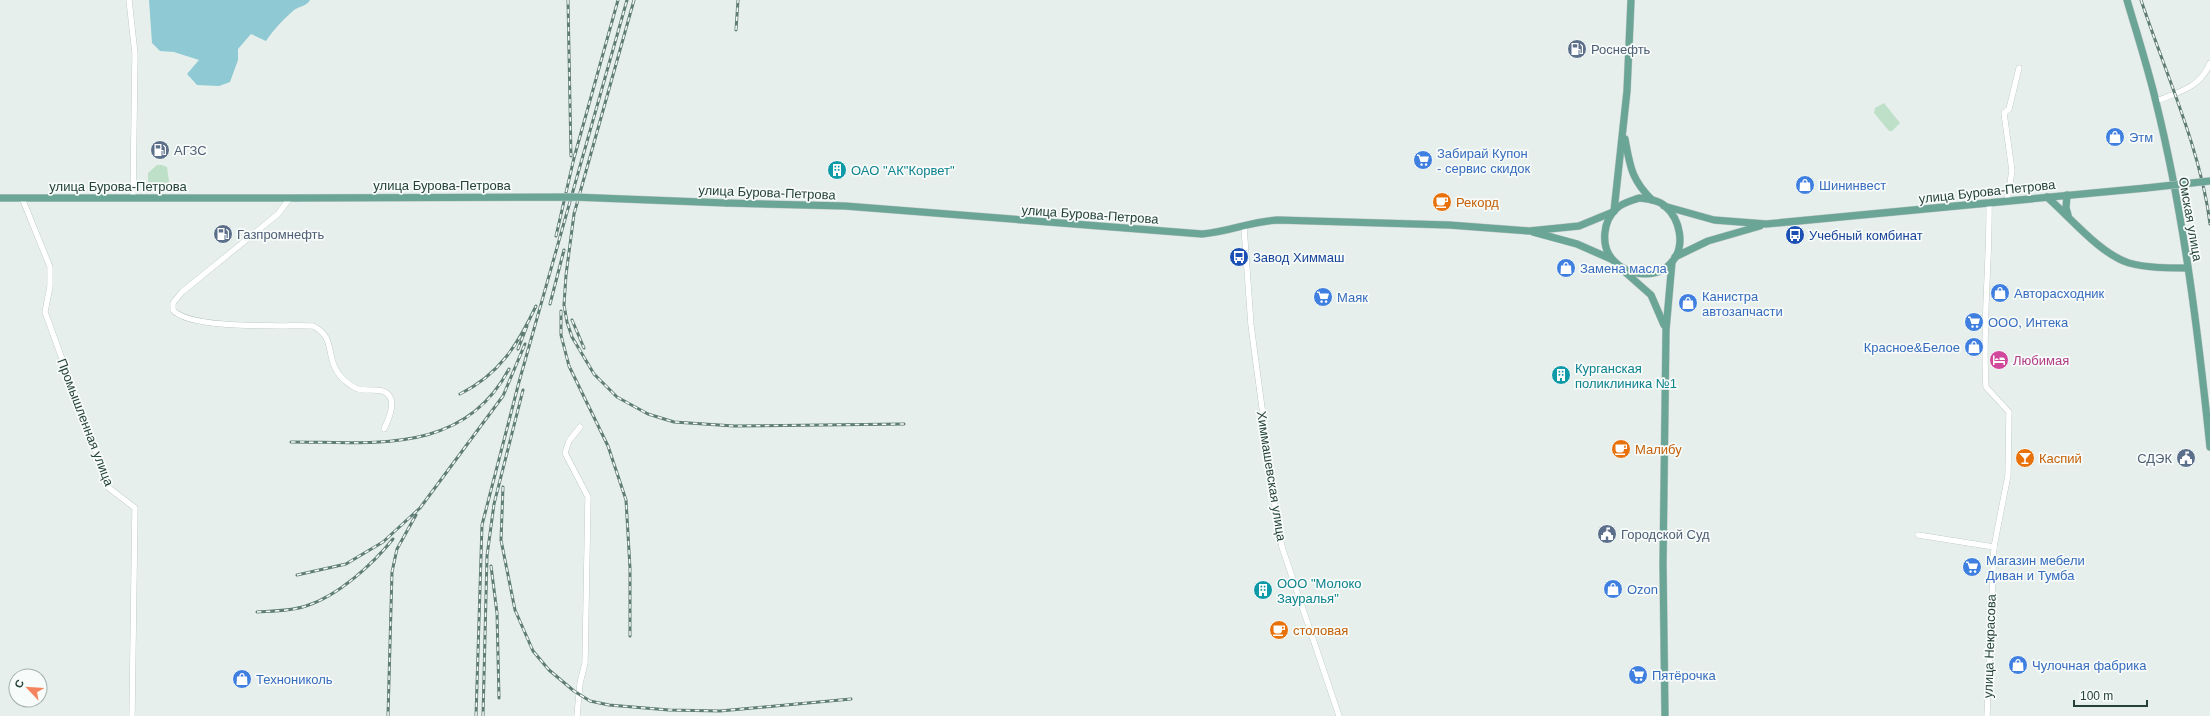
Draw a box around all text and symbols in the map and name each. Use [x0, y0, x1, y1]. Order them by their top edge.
fuel station icon: Роснефть [1566, 38, 1588, 60]
place label: Роснефть [1591, 42, 1651, 57]
shop icon: Этм [2104, 126, 2126, 148]
place label: Этм [2129, 130, 2153, 145]
fuel station icon: АГЗС [149, 139, 171, 161]
place label: АГЗС [174, 143, 207, 158]
place label: Забирай Купон - сервис скидок [1437, 146, 1530, 176]
supermarket icon: Забирай Купон - сервис скидок [1412, 149, 1434, 171]
building icon: ОАО "АК"Корвет" [826, 159, 848, 181]
place label: ОАО "АК"Корвет" [851, 163, 955, 178]
shop icon: Шининвест [1794, 174, 1816, 196]
street label: Омская улица [2176, 176, 2205, 263]
street label: улица Бурова-Петрова [1918, 177, 2057, 206]
street label: улица Бурова-Петрова [373, 178, 511, 193]
place label: Шининвест [1819, 178, 1886, 193]
street label: улица Бурова-Петрова [49, 179, 187, 194]
street label: улица Бурова-Петрова [698, 183, 837, 202]
cafe icon: Рекорд [1431, 191, 1453, 213]
place label: Рекорд [1456, 195, 1499, 210]
street label: улица Бурова-Петрова [1021, 202, 1160, 227]
fuel station icon: Газпромнефть [212, 223, 234, 245]
bus stop icon: Учебный комбинат [1784, 224, 1806, 246]
place label: Газпромнефть [237, 227, 325, 242]
place label: Учебный комбинат [1809, 228, 1923, 243]
bus stop icon: Завод Химмаш [1228, 246, 1250, 268]
place label: Завод Химмаш [1253, 250, 1344, 265]
shop icon: Замена масла [1555, 257, 1577, 279]
place label: Замена масла [1580, 261, 1668, 276]
shop icon: Авторасходник [1989, 282, 2011, 304]
supermarket icon: Маяк [1312, 286, 1334, 308]
place label: Авторасходник [2014, 286, 2105, 301]
place label: Канистра автозапчасти [1702, 289, 1783, 319]
place label: Маяк [1337, 290, 1368, 305]
shop icon: Канистра автозапчасти [1677, 292, 1699, 314]
supermarket icon: ООО, Интека [1963, 311, 1985, 333]
place label: ООО, Интека [1988, 315, 2069, 330]
shop icon: Красное&Белое [1963, 336, 1985, 358]
place label: Красное&Белое [1864, 340, 1960, 355]
hotel icon: Любимая [1988, 349, 2010, 371]
place label: Любимая [2013, 353, 2069, 368]
street label: Промышленная улица [54, 356, 117, 489]
place label: Курганская поликлиника №1 [1575, 361, 1677, 391]
building icon: Курганская поликлиника №1 [1550, 364, 1572, 386]
street label: Химмашевская улица [1254, 410, 1289, 543]
cafe icon: Малибу [1610, 438, 1632, 460]
place label: Малибу [1635, 442, 1682, 457]
bar icon: Каспий [2014, 447, 2036, 469]
public building icon: СДЭК [2175, 447, 2197, 469]
place label: Каспий [2039, 451, 2082, 466]
place label: СДЭК [2137, 451, 2172, 466]
public building icon: Городской Суд [1596, 523, 1618, 545]
place label: Городской Суд [1621, 527, 1710, 542]
place label: Магазин мебели Диван и Тумба [1986, 553, 2085, 583]
supermarket icon: Магазин мебели Диван и Тумба [1961, 556, 1983, 578]
place label: ООО "Молоко Зауралья" [1277, 576, 1362, 606]
shop icon: Ozon [1602, 578, 1624, 600]
building icon: ООО "Молоко Зауралья" [1252, 579, 1274, 601]
place label: Ozon [1627, 582, 1658, 597]
street label: улица Некрасова [1980, 593, 1999, 698]
cafe icon: столовая [1268, 619, 1290, 641]
place label: столовая [1293, 623, 1348, 638]
shop icon: Чулочная фабрика [2007, 654, 2029, 676]
place label: Чулочная фабрика [2032, 658, 2147, 673]
supermarket icon: Пятёрочка [1627, 664, 1649, 686]
north arrow [8, 668, 48, 708]
shop icon: Технониколь [231, 668, 253, 690]
place label: Пятёрочка [1652, 668, 1716, 683]
place label: Технониколь [256, 672, 333, 687]
text: С [12, 678, 26, 690]
scale bar [2074, 682, 2147, 708]
text: 100 m [2080, 689, 2113, 703]

